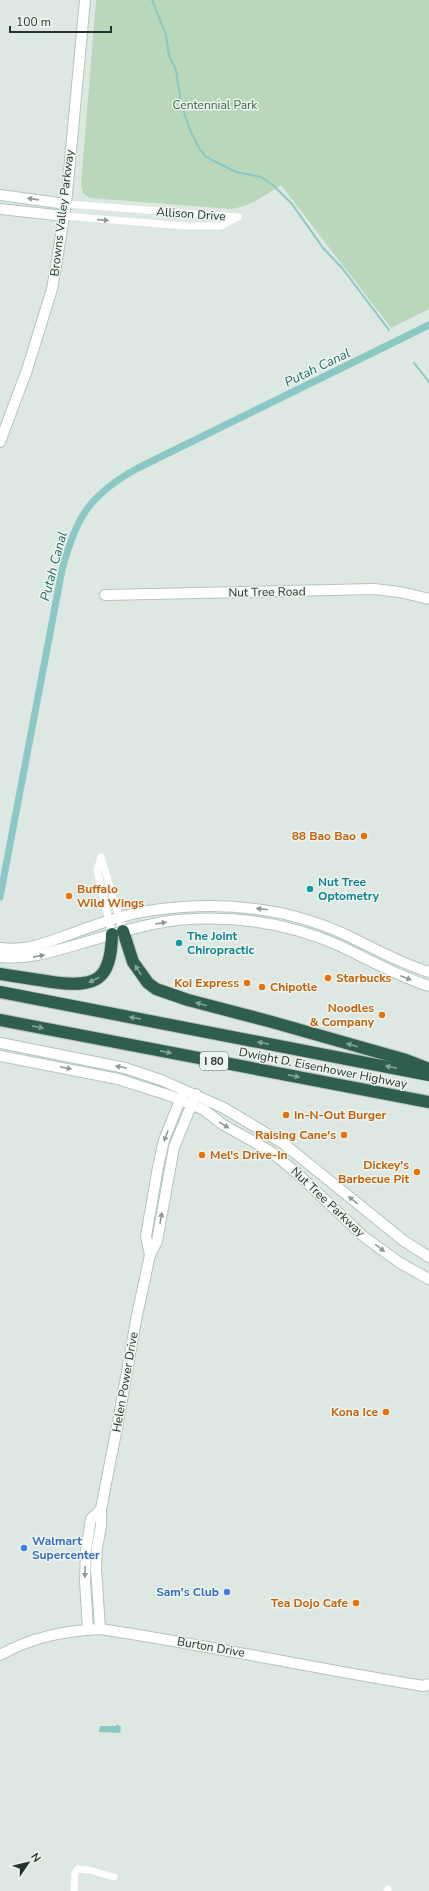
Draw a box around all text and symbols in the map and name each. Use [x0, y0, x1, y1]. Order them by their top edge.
scale bar [10, 8, 111, 34]
text: 100 m [16, 14, 51, 30]
park label: Centennial Park [173, 97, 258, 113]
street label: Browns Valley Parkway [46, 148, 78, 277]
one-way arrow [27, 196, 39, 202]
street label: Allison Drive [156, 204, 226, 224]
one-way arrow [97, 217, 109, 223]
water label: Putah Canal [282, 344, 353, 392]
water label: Putah Canal [36, 529, 72, 603]
street label: Nut Tree Road [228, 583, 306, 601]
place label: 88 Bao Bao [292, 828, 356, 844]
marker: 88 Bao Bao [359, 831, 369, 841]
place label: Nut Tree Optometry [318, 874, 380, 904]
place label: Buffalo Wild Wings [77, 881, 144, 911]
marker: Nut Tree Optometry [305, 884, 315, 894]
marker: Buffalo Wild Wings [64, 891, 74, 901]
one-way arrow [256, 906, 268, 912]
one-way arrow [155, 920, 167, 926]
place label: The Joint Chiropractic [187, 928, 255, 958]
marker: The Joint Chiropractic [174, 938, 184, 948]
one-way arrow [33, 952, 45, 958]
one-way arrow [134, 964, 141, 976]
place label: Starbucks [336, 970, 392, 986]
marker: Starbucks [323, 973, 333, 983]
place label: Koi Express [174, 975, 239, 991]
one-way arrow [400, 976, 412, 982]
one-way arrow [88, 977, 100, 983]
marker: Koi Express [242, 978, 252, 988]
place label: Chipotle [270, 979, 318, 995]
marker: Chipotle [257, 982, 267, 992]
place label: Noodles & Company [310, 1000, 375, 1030]
one-way arrow [194, 1001, 206, 1007]
marker: Noodles & Company [377, 1010, 387, 1020]
one-way arrow [129, 1015, 141, 1021]
one-way arrow [32, 1025, 44, 1031]
one-way arrow [257, 1039, 269, 1045]
one-way arrow [345, 1042, 357, 1048]
street label: Dwight D. Eisenhower Highway [237, 1044, 409, 1092]
one-way arrow [160, 1049, 172, 1055]
road number: I 80 [200, 1052, 228, 1070]
one-way arrow [115, 1064, 127, 1070]
one-way arrow [385, 1064, 397, 1070]
one-way arrow [60, 1065, 72, 1071]
one-way arrow [287, 1074, 300, 1080]
place label: In-N-Out Burger [294, 1107, 387, 1123]
marker: In-N-Out Burger [281, 1110, 291, 1120]
one-way arrow [218, 1122, 230, 1129]
place label: Raising Cane's [255, 1127, 336, 1143]
one-way arrow [163, 1130, 169, 1142]
marker: Raising Cane's [339, 1130, 349, 1140]
place label: Mel's Drive-In [210, 1147, 288, 1163]
marker: Mel's Drive-In [197, 1150, 207, 1160]
place label: Dickey's Barbecue Pit [338, 1157, 409, 1187]
street label: Nut Tree Parkway [288, 1164, 369, 1241]
marker: Dickey's Barbecue Pit [412, 1167, 422, 1177]
one-way arrow [347, 1196, 358, 1205]
one-way arrow [158, 1212, 164, 1224]
one-way arrow [375, 1244, 386, 1253]
street label: Helen Power Drive [108, 1331, 142, 1433]
place label: Kona Ice [331, 1404, 378, 1420]
marker: Kona Ice [381, 1407, 391, 1417]
place label: Walmart Supercenter [32, 1533, 100, 1563]
marker: Walmart Supercenter [19, 1543, 29, 1553]
one-way arrow [82, 1566, 88, 1579]
place label: Sam's Club [156, 1584, 219, 1600]
marker: Sam's Club [222, 1587, 232, 1597]
place label: Tea Dojo Cafe [271, 1595, 348, 1611]
marker: Tea Dojo Cafe [351, 1598, 361, 1608]
street label: Burton Drive [176, 1633, 246, 1661]
north arrow [8, 1843, 48, 1883]
text: N [27, 1850, 44, 1865]

